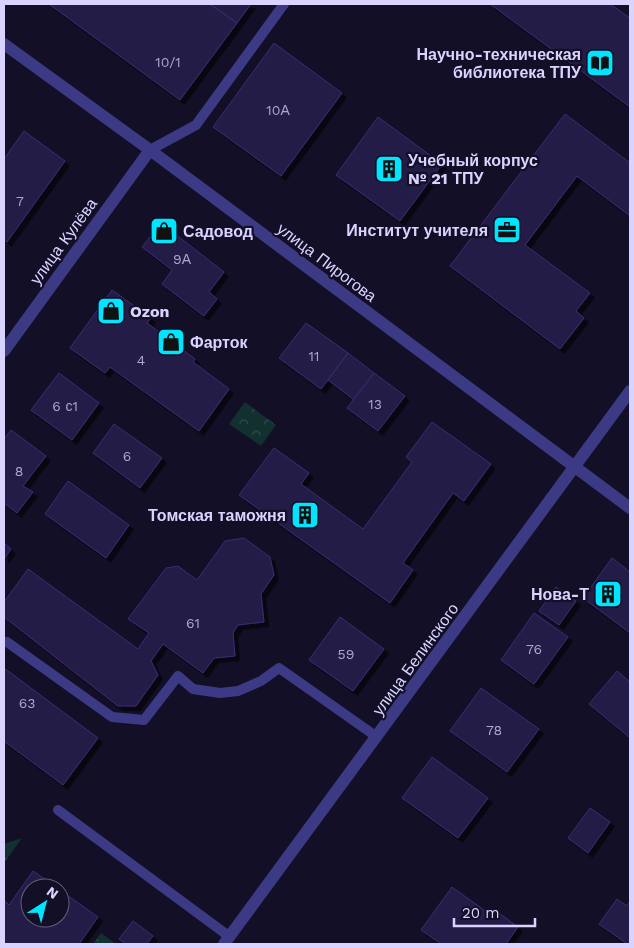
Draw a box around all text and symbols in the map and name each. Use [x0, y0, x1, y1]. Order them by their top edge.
place label: Научно-техническая библиотека ТПУ [416, 45, 582, 82]
library icon: Научно-техническая библиотека ТПУ [585, 48, 615, 78]
house number: 10/1 [155, 54, 181, 70]
house number: 10А [266, 102, 290, 118]
place label: Учебный корпус № 21 ТПУ [408, 151, 538, 188]
building icon: Учебный корпус № 21 ТПУ [374, 154, 404, 184]
house number: 7 [16, 193, 24, 209]
street label: улица Кулёва [26, 194, 101, 288]
office icon: Институт учителя [492, 215, 522, 245]
shop icon: Садовод [149, 216, 179, 246]
street label: улица Пирогова [273, 219, 380, 306]
place label: Институт учителя [346, 221, 488, 240]
place label: Садовод [183, 222, 253, 241]
house number: 9А [173, 251, 192, 267]
shop icon: Ozon [96, 296, 126, 326]
place label: Ozon [130, 302, 169, 321]
shop icon: Фарток [156, 327, 186, 357]
place label: Фарток [190, 333, 249, 352]
house number: 11 [309, 348, 319, 364]
house number: 4 [137, 352, 145, 368]
house number: 13 [368, 396, 382, 412]
house number: 6 с1 [52, 398, 78, 414]
house number: 6 [123, 448, 131, 464]
house number: 8 [15, 463, 23, 479]
building icon: Томская таможня [290, 500, 320, 530]
place label: Томская таможня [148, 506, 286, 525]
building icon: Нова-Т [593, 579, 623, 609]
place label: Нова-Т [531, 585, 589, 604]
street label: улица Белинского [368, 599, 462, 719]
house number: 61 [186, 615, 200, 631]
house number: 76 [526, 641, 542, 657]
house number: 59 [338, 646, 354, 662]
house number: 63 [19, 695, 35, 711]
house number: 78 [486, 722, 502, 738]
north arrow [20, 878, 70, 928]
text: N [44, 883, 62, 902]
scale bar [454, 896, 535, 928]
text: 20 m [462, 904, 500, 922]

